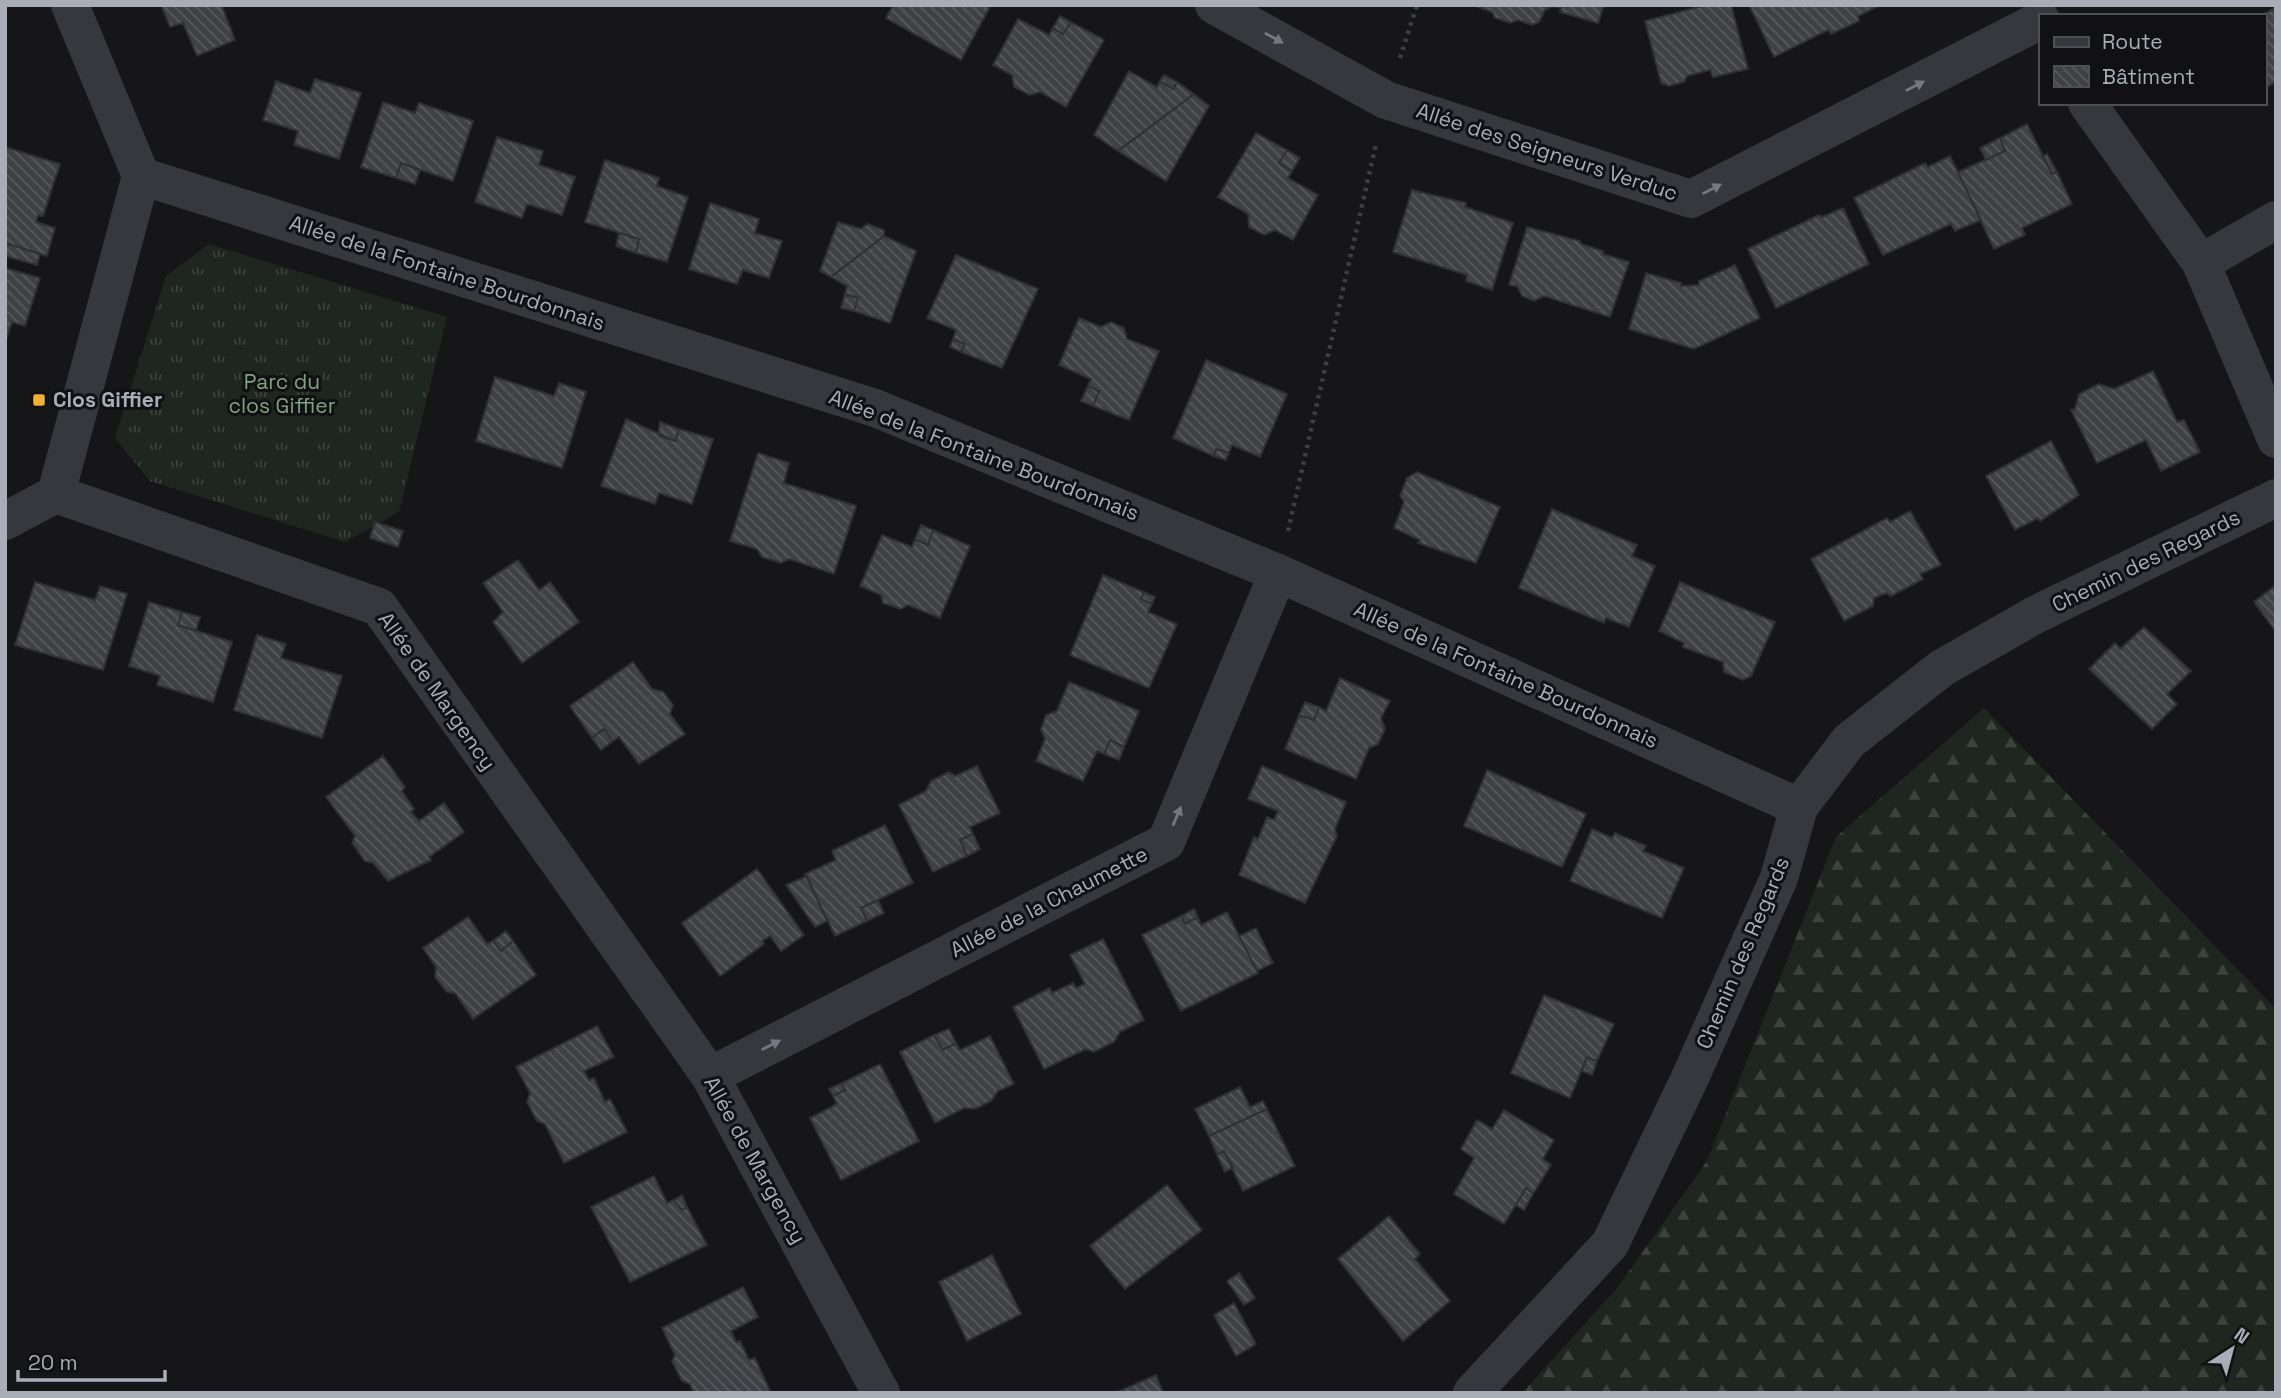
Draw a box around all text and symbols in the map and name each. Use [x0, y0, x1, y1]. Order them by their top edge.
legend [2039, 14, 2267, 105]
text: Route [2102, 28, 2163, 55]
one-way arrow [1264, 32, 1283, 44]
text: Bâtiment [2102, 63, 2195, 90]
one-way arrow [1905, 80, 1925, 91]
street label: Allée des Seigneurs Verduc [1413, 96, 1681, 207]
one-way arrow [1702, 183, 1722, 194]
street label: Allée de la Fontaine Bourdonnais [286, 209, 608, 336]
park label: Parc du clos Giffier [228, 368, 336, 419]
street label: Allée de la Fontaine Bourdonnais [825, 383, 1143, 526]
place label: Clos Giffier [53, 386, 162, 413]
marker: Clos Giffier [31, 392, 47, 408]
street label: Chemin des Regards [2047, 503, 2244, 618]
street label: Allée de la Fontaine Bourdonnais [1350, 595, 1662, 754]
street label: Allée de Margency [373, 606, 502, 775]
one-way arrow [1171, 806, 1183, 826]
street label: Allée de la Chaumette [945, 840, 1152, 963]
street label: Chemin des Regards [1690, 853, 1795, 1053]
one-way arrow [761, 1039, 781, 1051]
street label: Allée de Margency [698, 1071, 813, 1248]
north arrow [2197, 1314, 2267, 1384]
text: N [2229, 1322, 2254, 1350]
scale bar [18, 1338, 164, 1382]
text: 20 m [28, 1349, 78, 1376]

